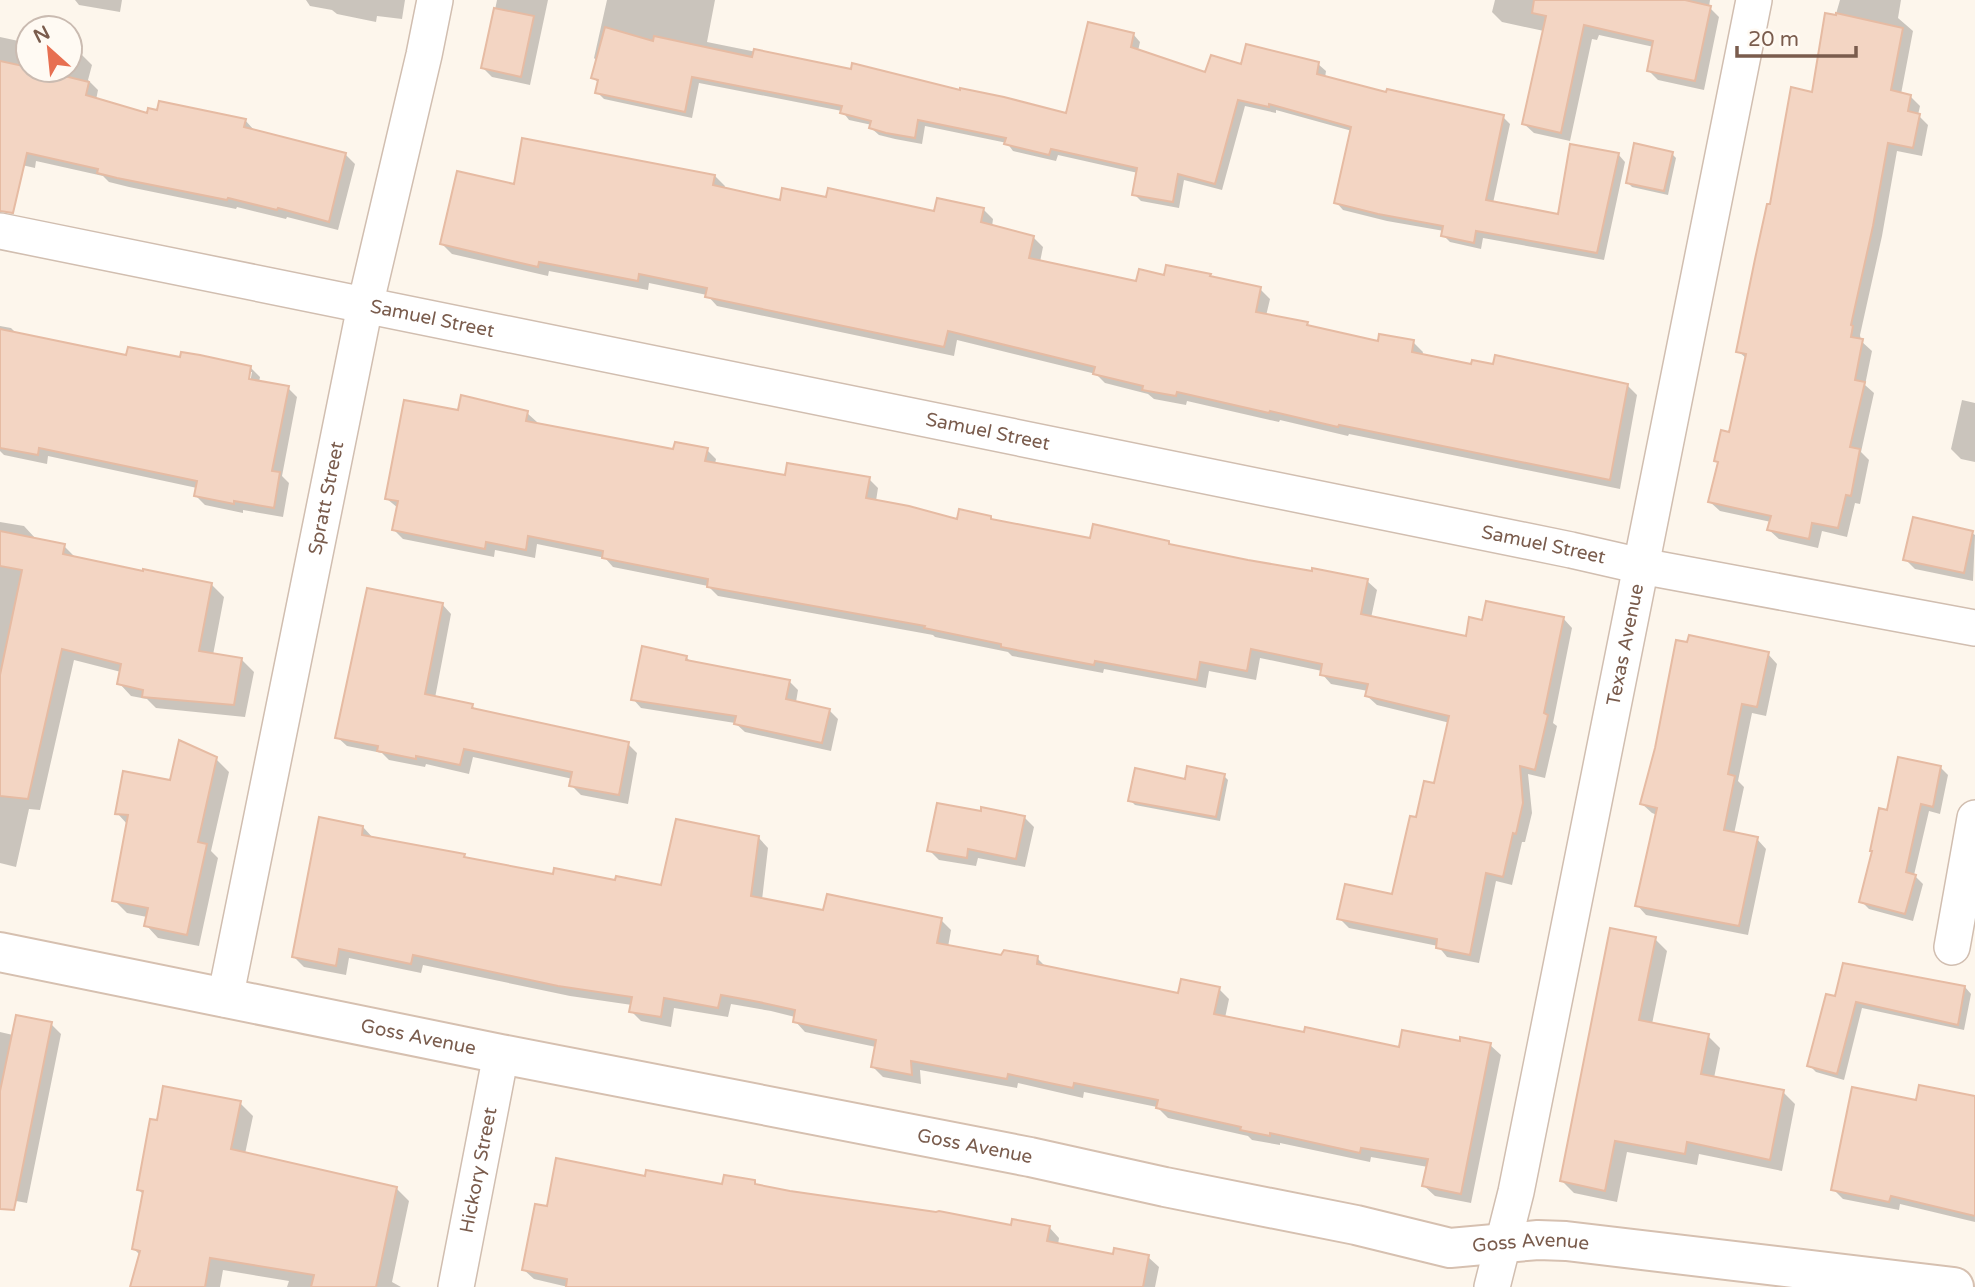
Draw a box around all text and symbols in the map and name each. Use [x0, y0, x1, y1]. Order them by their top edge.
north arrow [14, 14, 84, 84]
scale bar [1737, 14, 1856, 58]
text: N [30, 21, 54, 48]
text: 20 m [1748, 27, 1799, 52]
street label: Samuel Street [368, 295, 496, 342]
street label: Samuel Street [924, 408, 1052, 455]
street label: Spratt Street [304, 440, 348, 557]
street label: Samuel Street [1479, 521, 1608, 569]
street label: Texas Avenue [1602, 582, 1648, 708]
street label: Goss Avenue [359, 1015, 478, 1060]
street label: Hickory Street [456, 1105, 501, 1235]
street label: Goss Avenue [915, 1124, 1034, 1168]
street label: Goss Avenue [1471, 1229, 1590, 1257]

